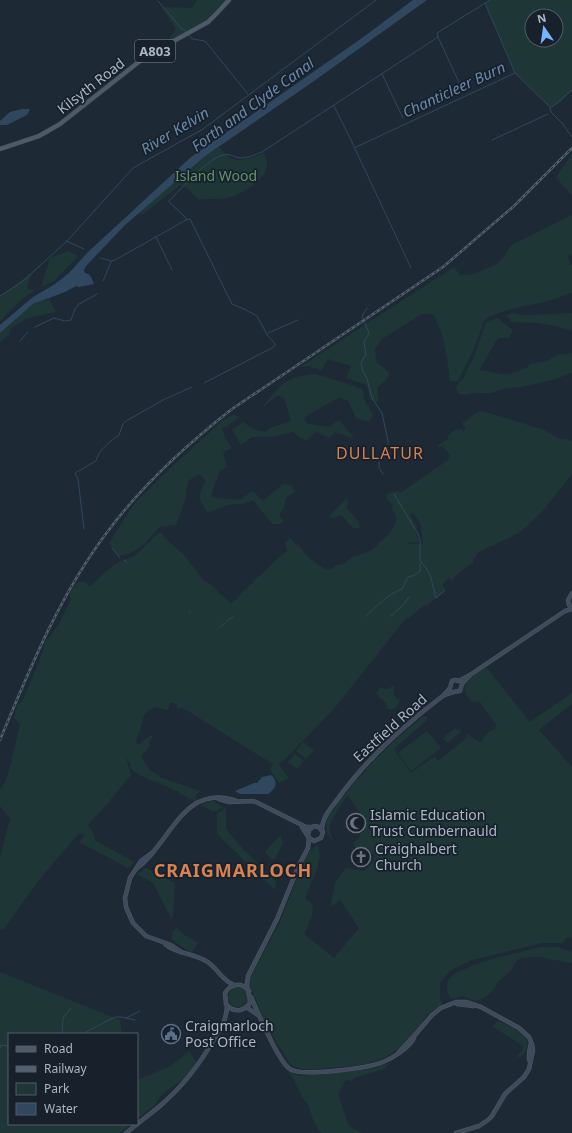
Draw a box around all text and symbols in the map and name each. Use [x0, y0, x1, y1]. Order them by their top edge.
north arrow [524, 8, 564, 48]
text: N [536, 9, 548, 26]
road number: A803 [135, 40, 175, 62]
water label: Forth and Clyde Canal [187, 52, 319, 156]
street label: Kilsyth Road [53, 53, 128, 118]
water label: Chanticleer Burn [399, 56, 508, 122]
water label: River Kelvin [137, 102, 212, 158]
park label: Island Wood [175, 166, 257, 185]
district label: DULLATUR [336, 442, 424, 464]
street label: Eastfield Road [349, 689, 431, 766]
place label: Islamic Education Trust Cumbernauld [370, 805, 497, 840]
mosque icon: Islamic Education Trust Cumbernauld [345, 812, 367, 834]
place label: Craighalbert Church [375, 839, 457, 874]
church icon: Craighalbert Church [350, 846, 372, 868]
district label: CRAIGMARLOCH [154, 858, 312, 882]
place label: Craigmarloch Post Office [185, 1016, 274, 1051]
public building icon: Craigmarloch Post Office [160, 1023, 182, 1045]
legend [8, 1033, 138, 1125]
text: Road [44, 1040, 73, 1057]
text: Railway [44, 1060, 88, 1077]
text: Park [44, 1080, 70, 1097]
text: Water [44, 1100, 78, 1117]

